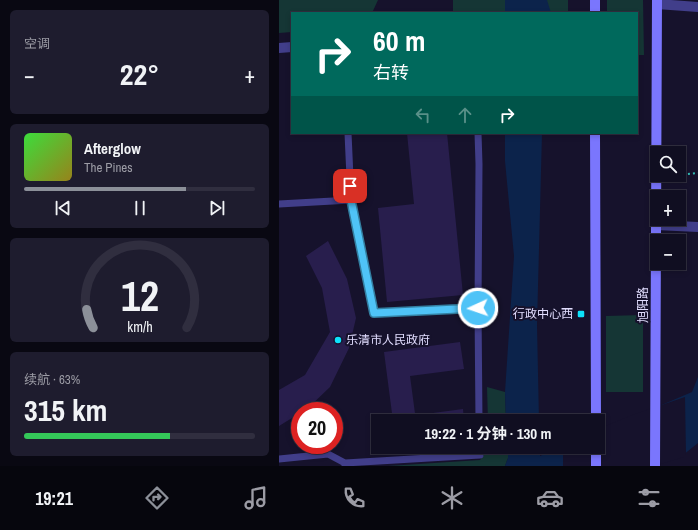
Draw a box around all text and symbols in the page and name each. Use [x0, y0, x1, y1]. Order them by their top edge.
text: 60 m [373, 22, 425, 60]
icon: right [307, 28, 359, 80]
text: 空调 [24, 35, 50, 52]
text: 22° [120, 54, 159, 94]
text: − [24, 60, 35, 90]
text: + [244, 60, 255, 90]
text: 右转 [373, 60, 409, 85]
icon: left [412, 104, 434, 126]
icon: ahead [454, 104, 476, 126]
icon: right [496, 104, 518, 126]
text: Afterglow [84, 138, 141, 159]
map controls [650, 146, 686, 270]
button: search [650, 146, 686, 182]
text: The Pines [84, 159, 133, 176]
pin [333, 169, 367, 203]
icon: arrive [339, 175, 361, 197]
button: + [650, 190, 686, 226]
icon: previous [52, 197, 74, 219]
icon: pause [129, 197, 151, 219]
icon: next [206, 197, 228, 219]
button: − [650, 234, 686, 270]
text: 12 [121, 268, 158, 324]
position arrow [457, 287, 499, 329]
street label: 旭阳路 [635, 287, 651, 323]
place label: 行政中心西 [513, 306, 573, 322]
marker: 行政中心西 [576, 309, 586, 319]
text: km/h [127, 317, 152, 336]
place label: 乐清市人民政府 [346, 332, 430, 348]
marker: 乐清市人民政府 [333, 335, 343, 345]
text: 续航 · 63% [24, 371, 80, 388]
text: 315 km [24, 390, 107, 430]
speed limit sign: 20 [291, 402, 343, 454]
text: 19:22 · 1 分钟 · 130 m [424, 423, 552, 444]
icon: directions [143, 484, 171, 512]
icon: music [242, 484, 270, 512]
icon: phone [340, 484, 368, 512]
icon: climate [438, 484, 466, 512]
icon: car [536, 484, 564, 512]
icon: filters [635, 484, 663, 512]
text: 19:21 [35, 486, 73, 511]

